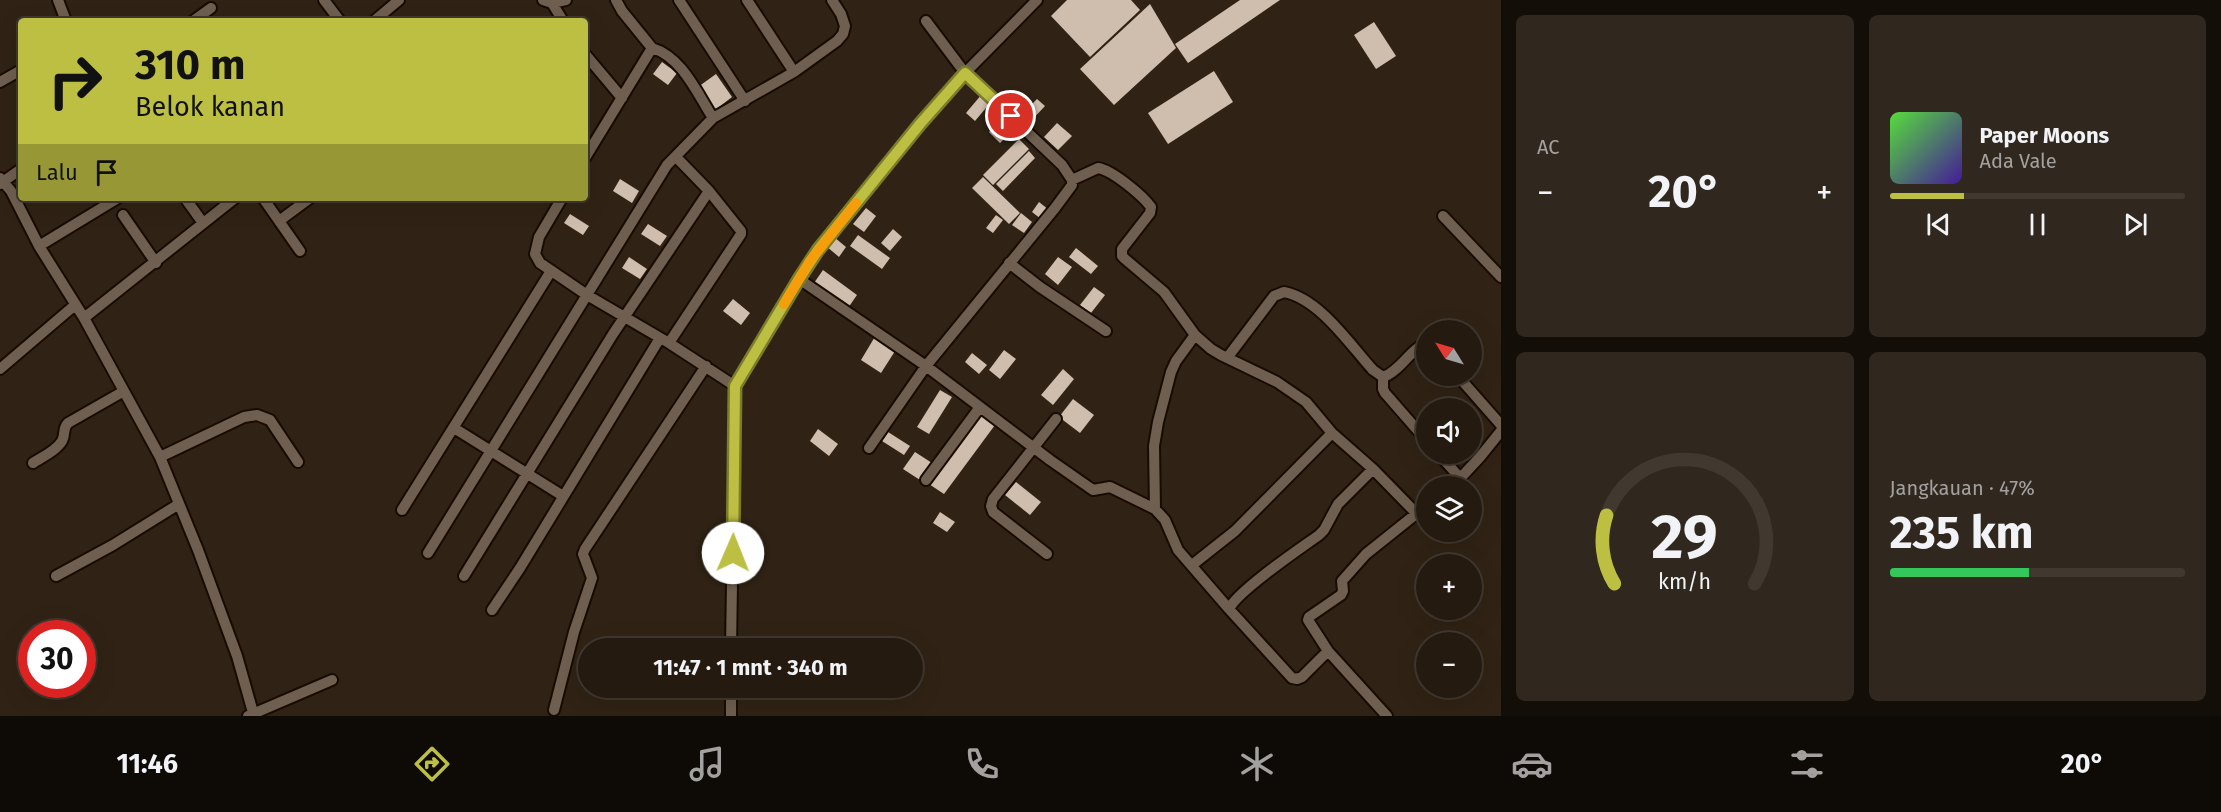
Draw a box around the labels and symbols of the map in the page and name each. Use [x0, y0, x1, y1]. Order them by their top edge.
pin [985, 90, 1036, 141]
north arrow [1416, 320, 1482, 386]
position arrow [701, 521, 765, 585]
speed limit sign: 30 [18, 620, 96, 698]

